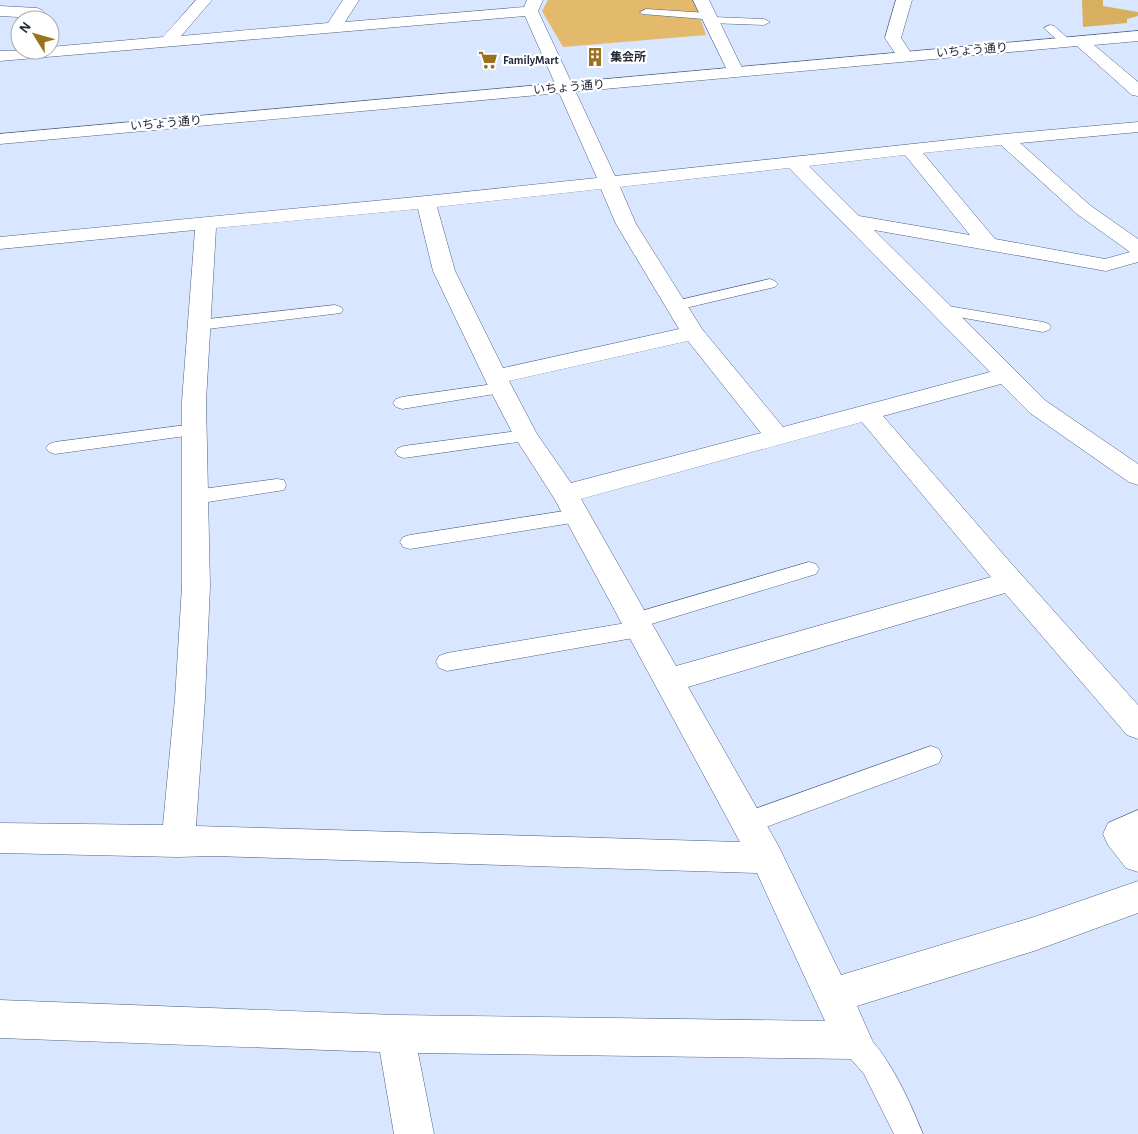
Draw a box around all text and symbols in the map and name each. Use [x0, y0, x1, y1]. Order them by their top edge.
north arrow [10, 10, 60, 60]
text: N [17, 20, 34, 36]
street label: いちょう通り [936, 40, 1008, 59]
building icon: 集会所 [584, 46, 606, 68]
supermarket icon: FamilyMart [477, 49, 499, 71]
place label: 集会所 [610, 50, 646, 63]
place label: FamilyMart [503, 54, 559, 67]
street label: いちょう通り [533, 77, 605, 96]
street label: いちょう通り [130, 113, 202, 132]

